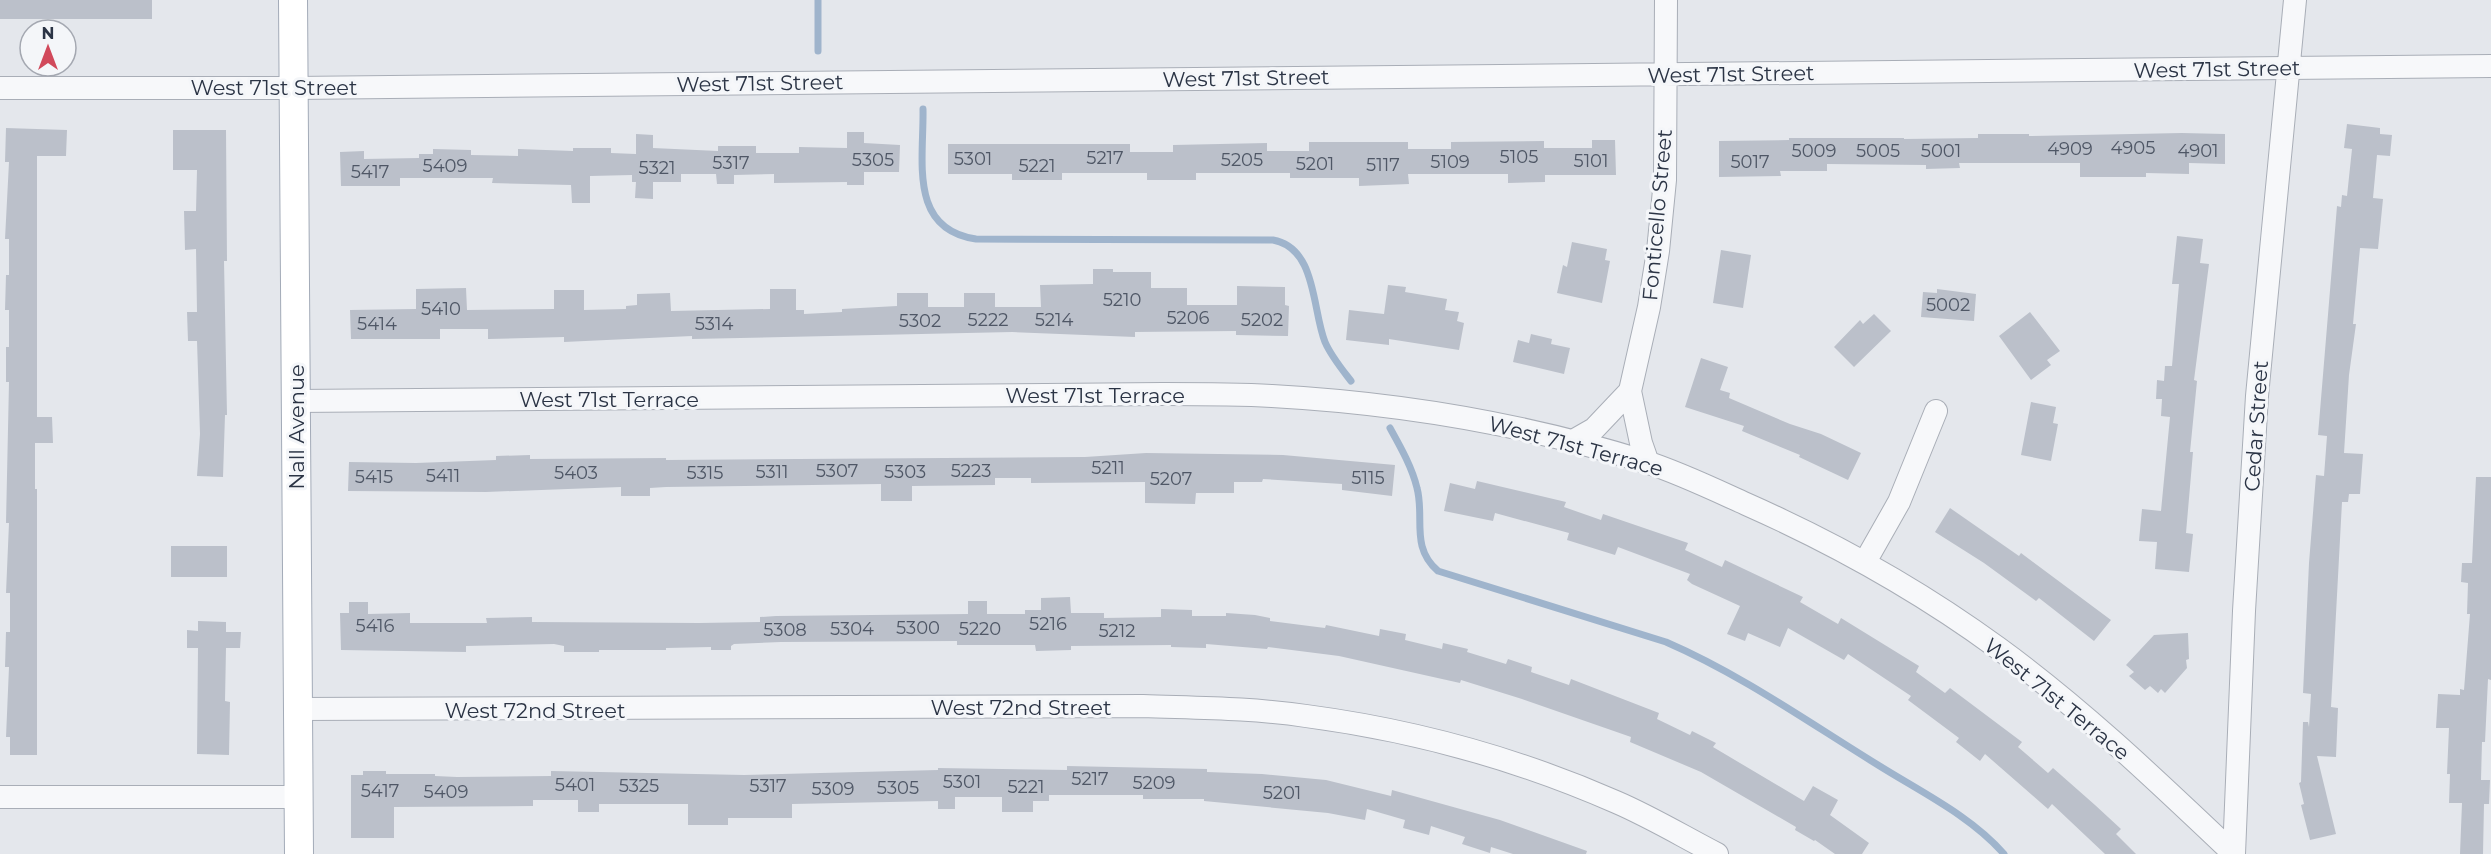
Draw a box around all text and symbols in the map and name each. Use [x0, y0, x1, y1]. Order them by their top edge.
north arrow [18, 18, 78, 78]
text: N [42, 24, 54, 43]
street label: West 71st Street [2133, 55, 2301, 83]
street label: West 71st Street [1647, 60, 1815, 88]
street label: West 71st Street [1162, 64, 1330, 92]
street label: West 71st Street [676, 69, 844, 97]
street label: West 71st Street [190, 75, 358, 100]
street label: Fonticello Street [1637, 128, 1677, 302]
house number: 4905 [2111, 137, 2155, 159]
house number: 4909 [2047, 138, 2093, 160]
house number: 5009 [1792, 140, 1837, 162]
house number: 5005 [1856, 140, 1900, 162]
house number: 5001 [1921, 140, 1961, 162]
house number: 4901 [2177, 140, 2219, 162]
house number: 5105 [1500, 146, 1538, 168]
house number: 5217 [1086, 147, 1124, 169]
house number: 5301 [954, 148, 992, 170]
house number: 5305 [852, 149, 894, 171]
house number: 5205 [1221, 149, 1263, 171]
house number: 5101 [1573, 150, 1609, 172]
house number: 5109 [1430, 151, 1470, 173]
house number: 5017 [1730, 151, 1770, 173]
house number: 5317 [712, 152, 750, 174]
house number: 5201 [1296, 153, 1334, 175]
house number: 5117 [1366, 154, 1400, 176]
house number: 5409 [423, 155, 468, 177]
house number: 5221 [1018, 155, 1056, 177]
house number: 5321 [639, 157, 675, 179]
house number: 5417 [351, 161, 389, 183]
house number: 5210 [1103, 289, 1141, 311]
house number: 5002 [1926, 294, 1970, 316]
house number: 5410 [421, 298, 461, 320]
house number: 5206 [1166, 307, 1210, 329]
house number: 5222 [968, 309, 1008, 331]
house number: 5214 [1035, 309, 1073, 331]
house number: 5202 [1241, 309, 1283, 331]
house number: 5302 [899, 310, 941, 332]
house number: 5414 [357, 313, 397, 335]
house number: 5314 [695, 313, 733, 335]
street label: Cedar Street [2239, 360, 2273, 492]
street label: Nall Avenue [284, 364, 309, 490]
street label: West 71st Terrace [1005, 383, 1185, 408]
street label: West 71st Terrace [519, 387, 699, 412]
street label: West 71st Terrace [1486, 411, 1666, 481]
house number: 5211 [1091, 457, 1125, 479]
house number: 5307 [816, 460, 858, 482]
house number: 5223 [951, 460, 991, 482]
house number: 5311 [755, 461, 789, 483]
house number: 5303 [884, 461, 926, 483]
house number: 5403 [554, 462, 598, 484]
house number: 5315 [687, 462, 723, 484]
house number: 5411 [426, 465, 460, 487]
house number: 5415 [355, 466, 393, 488]
house number: 5115 [1351, 467, 1385, 489]
house number: 5207 [1150, 468, 1192, 490]
house number: 5216 [1029, 613, 1067, 635]
house number: 5416 [355, 615, 395, 637]
house number: 5300 [896, 617, 940, 639]
house number: 5304 [830, 618, 874, 640]
house number: 5220 [959, 618, 1001, 640]
house number: 5308 [763, 619, 807, 641]
house number: 5212 [1098, 620, 1136, 642]
street label: West 71st Terrace [1979, 633, 2135, 765]
street label: West 72nd Street [931, 695, 1111, 720]
street label: West 72nd Street [445, 698, 625, 723]
house number: 5217 [1071, 768, 1109, 790]
house number: 5301 [943, 771, 981, 793]
house number: 5209 [1132, 772, 1176, 794]
house number: 5401 [555, 774, 595, 796]
house number: 5325 [619, 775, 659, 797]
house number: 5317 [749, 775, 787, 797]
house number: 5221 [1007, 776, 1045, 798]
house number: 5305 [877, 777, 919, 799]
house number: 5309 [811, 778, 855, 800]
house number: 5417 [361, 780, 399, 802]
house number: 5409 [424, 781, 469, 803]
house number: 5201 [1263, 782, 1301, 804]

